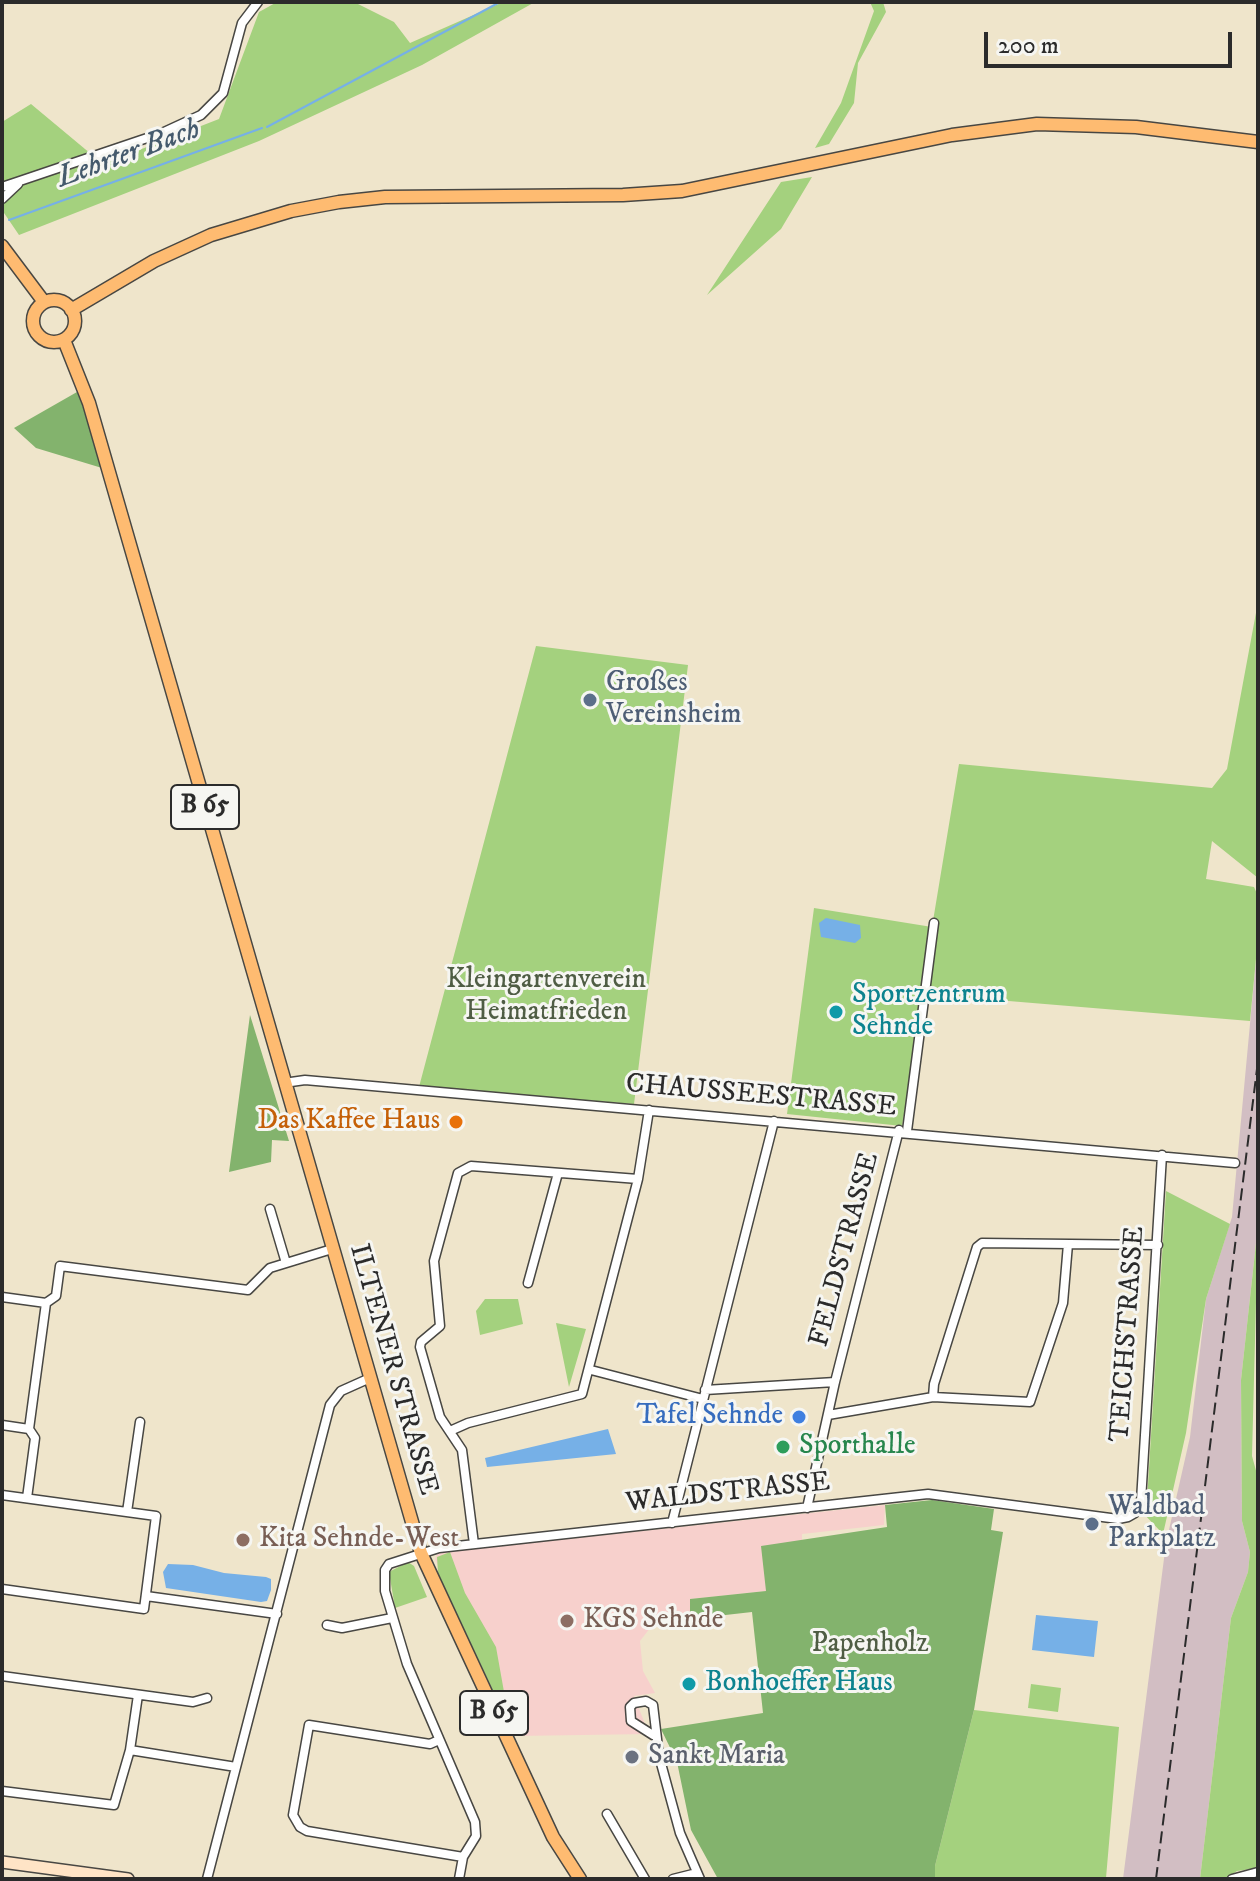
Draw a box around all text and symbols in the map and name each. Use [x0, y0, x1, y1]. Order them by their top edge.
scale bar [988, 16, 1236, 66]
text: 200 m [998, 31, 1059, 61]
water label: Lehrter Bach [53, 113, 205, 197]
place label: Großes Vereinsheim [606, 667, 741, 733]
marker: Großes Vereinsheim [581, 691, 599, 709]
road number: B 65 [171, 785, 239, 829]
park label: Kleingartenverein Heimatfrieden [446, 964, 646, 1030]
place label: Sportzentrum Sehnde [852, 979, 1006, 1045]
marker: Sportzentrum Sehnde [827, 1003, 845, 1021]
street label: CHAUSSEESTRASSE [624, 1068, 898, 1126]
place label: Das Kaffee Haus [257, 1105, 440, 1139]
marker: Das Kaffee Haus [447, 1113, 465, 1131]
street label: FELDSTRASSE [804, 1149, 888, 1351]
street label: TEICHSTRASSE [1105, 1225, 1153, 1443]
street label: ILTENER STRASSE [340, 1241, 444, 1499]
place label: Tafel Sehnde [637, 1400, 783, 1434]
marker: Tafel Sehnde [790, 1408, 808, 1426]
place label: Sporthalle [799, 1430, 916, 1464]
marker: Sporthalle [774, 1438, 792, 1456]
street label: WALDSTRASSE [624, 1467, 832, 1521]
place label: Waldbad Parkplatz [1108, 1491, 1216, 1557]
marker: Waldbad Parkplatz [1083, 1515, 1101, 1533]
place label: Kita Sehnde-West [259, 1523, 459, 1557]
marker: Kita Sehnde-West [234, 1531, 252, 1549]
place label: KGS Sehnde [583, 1604, 723, 1638]
marker: KGS Sehnde [558, 1612, 576, 1630]
park label: Papenholz [811, 1628, 929, 1662]
place label: Bonhoeffer Haus [705, 1667, 893, 1701]
marker: Bonhoeffer Haus [680, 1675, 698, 1693]
road number: B 65 [460, 1691, 528, 1735]
place label: Sankt Maria [648, 1740, 785, 1774]
marker: Sankt Maria [623, 1748, 641, 1766]

